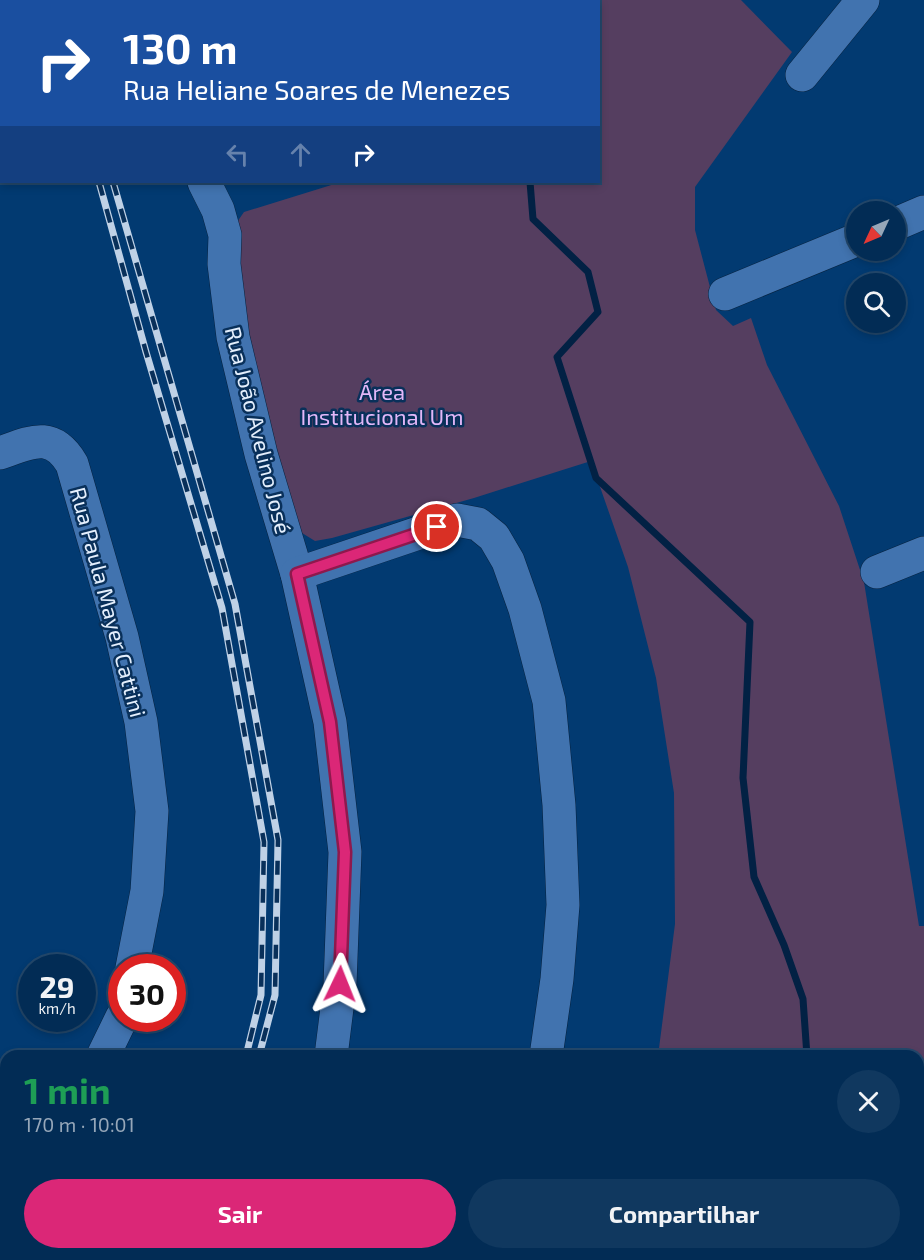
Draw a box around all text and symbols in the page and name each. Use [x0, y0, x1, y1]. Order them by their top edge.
text: 130 m [123, 22, 238, 72]
icon: right [24, 24, 102, 102]
text: Rua Heliane Soares de Menezes [123, 73, 511, 105]
icon: left [221, 138, 254, 171]
icon: ahead [284, 138, 317, 171]
icon: right [347, 138, 380, 171]
north arrow [846, 201, 906, 261]
map controls [846, 201, 906, 333]
button: search [846, 273, 906, 333]
street label: Rua João Avelino José [221, 324, 297, 536]
park label: Área Institucional Um [301, 378, 463, 429]
street label: Rua Paula Mayer Cattini [66, 484, 152, 720]
pin [411, 501, 462, 552]
icon: arrive [420, 510, 453, 543]
position arrow [308, 952, 372, 1016]
speed limit sign: 30 [108, 954, 186, 1032]
text: 29 [39, 968, 75, 1004]
text: km/h [38, 999, 76, 1017]
text: 1 min [24, 1068, 111, 1111]
button: close [837, 1070, 900, 1133]
text: 170 m · 10:01 [24, 1112, 135, 1136]
button: Sair [24, 1179, 456, 1248]
button: Compartilhar [468, 1179, 900, 1248]

